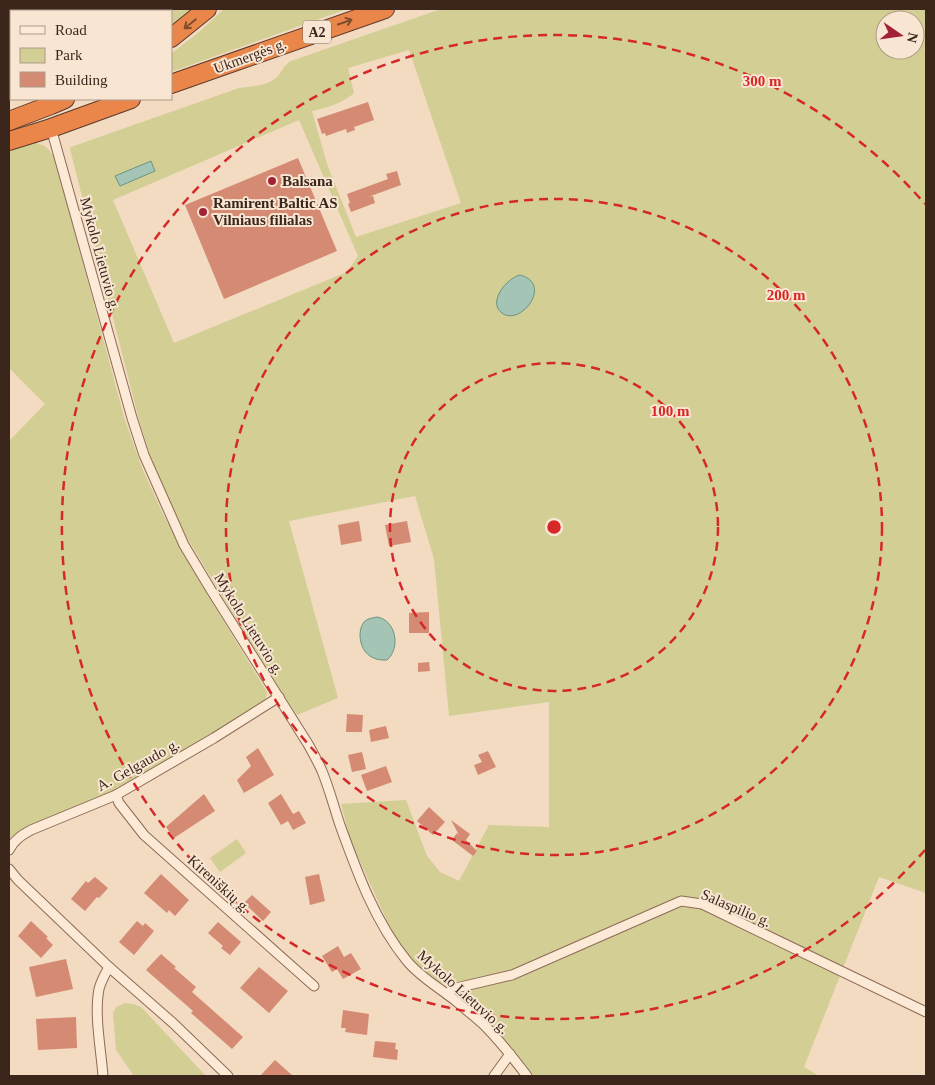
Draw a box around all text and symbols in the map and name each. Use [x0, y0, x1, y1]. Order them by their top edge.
legend [10, 10, 172, 100]
north arrow [875, 10, 925, 60]
one-way arrow [337, 17, 353, 27]
one-way arrow [183, 18, 196, 29]
road number: A2 [303, 21, 331, 44]
text: Road [55, 22, 87, 38]
text: N [904, 31, 921, 44]
street label: Ukmergės g. [211, 35, 289, 77]
text: Park [55, 47, 83, 63]
text: Building [55, 72, 108, 88]
text: 300 m [743, 73, 782, 89]
place label: Balsana [282, 173, 333, 189]
marker: Balsana [266, 175, 278, 187]
street label: Mykolo Lietuvio g. [77, 195, 123, 313]
place label: Ramirent Baltic AS Vilniaus filialas [213, 195, 338, 228]
marker: Ramirent Baltic AS Vilniaus filialas [197, 206, 209, 218]
text: 200 m [767, 287, 806, 303]
text: 100 m [651, 403, 690, 419]
centre of rings [545, 518, 563, 536]
street label: Mykolo Lietuvio g. [211, 570, 287, 678]
street label: A. Gelgaudo g. [94, 736, 182, 794]
street label: Kireniškių g. [185, 852, 253, 916]
street label: Salaspilio g. [699, 886, 773, 930]
street label: Mykolo Lietuvio g. [414, 947, 512, 1037]

